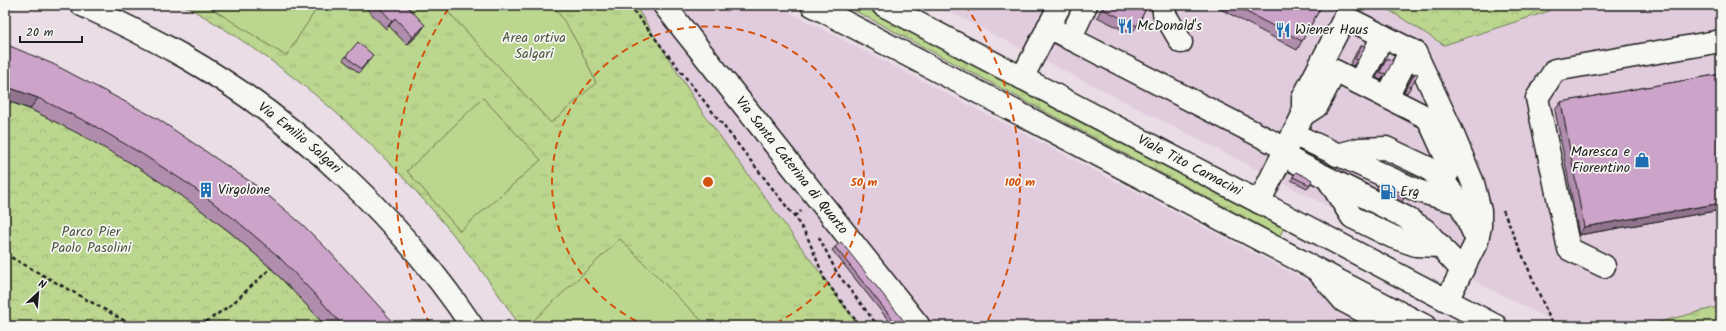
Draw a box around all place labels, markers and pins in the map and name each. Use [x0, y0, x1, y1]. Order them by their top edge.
place label: McDonald's [1137, 15, 1202, 37]
restaurant icon: McDonald's [1116, 17, 1134, 35]
place label: Wiener Haus [1295, 19, 1368, 41]
restaurant icon: Wiener Haus [1274, 21, 1292, 39]
place label: Maresca e Fiorentino [1571, 141, 1631, 179]
shop icon: Maresca e Fiorentino [1633, 151, 1651, 169]
centre of rings [701, 175, 715, 189]
place label: Virgolone [218, 179, 271, 201]
building icon: Virgolone [197, 181, 215, 199]
place label: Erg [1400, 181, 1419, 203]
fuel station icon: Erg [1379, 183, 1397, 201]

